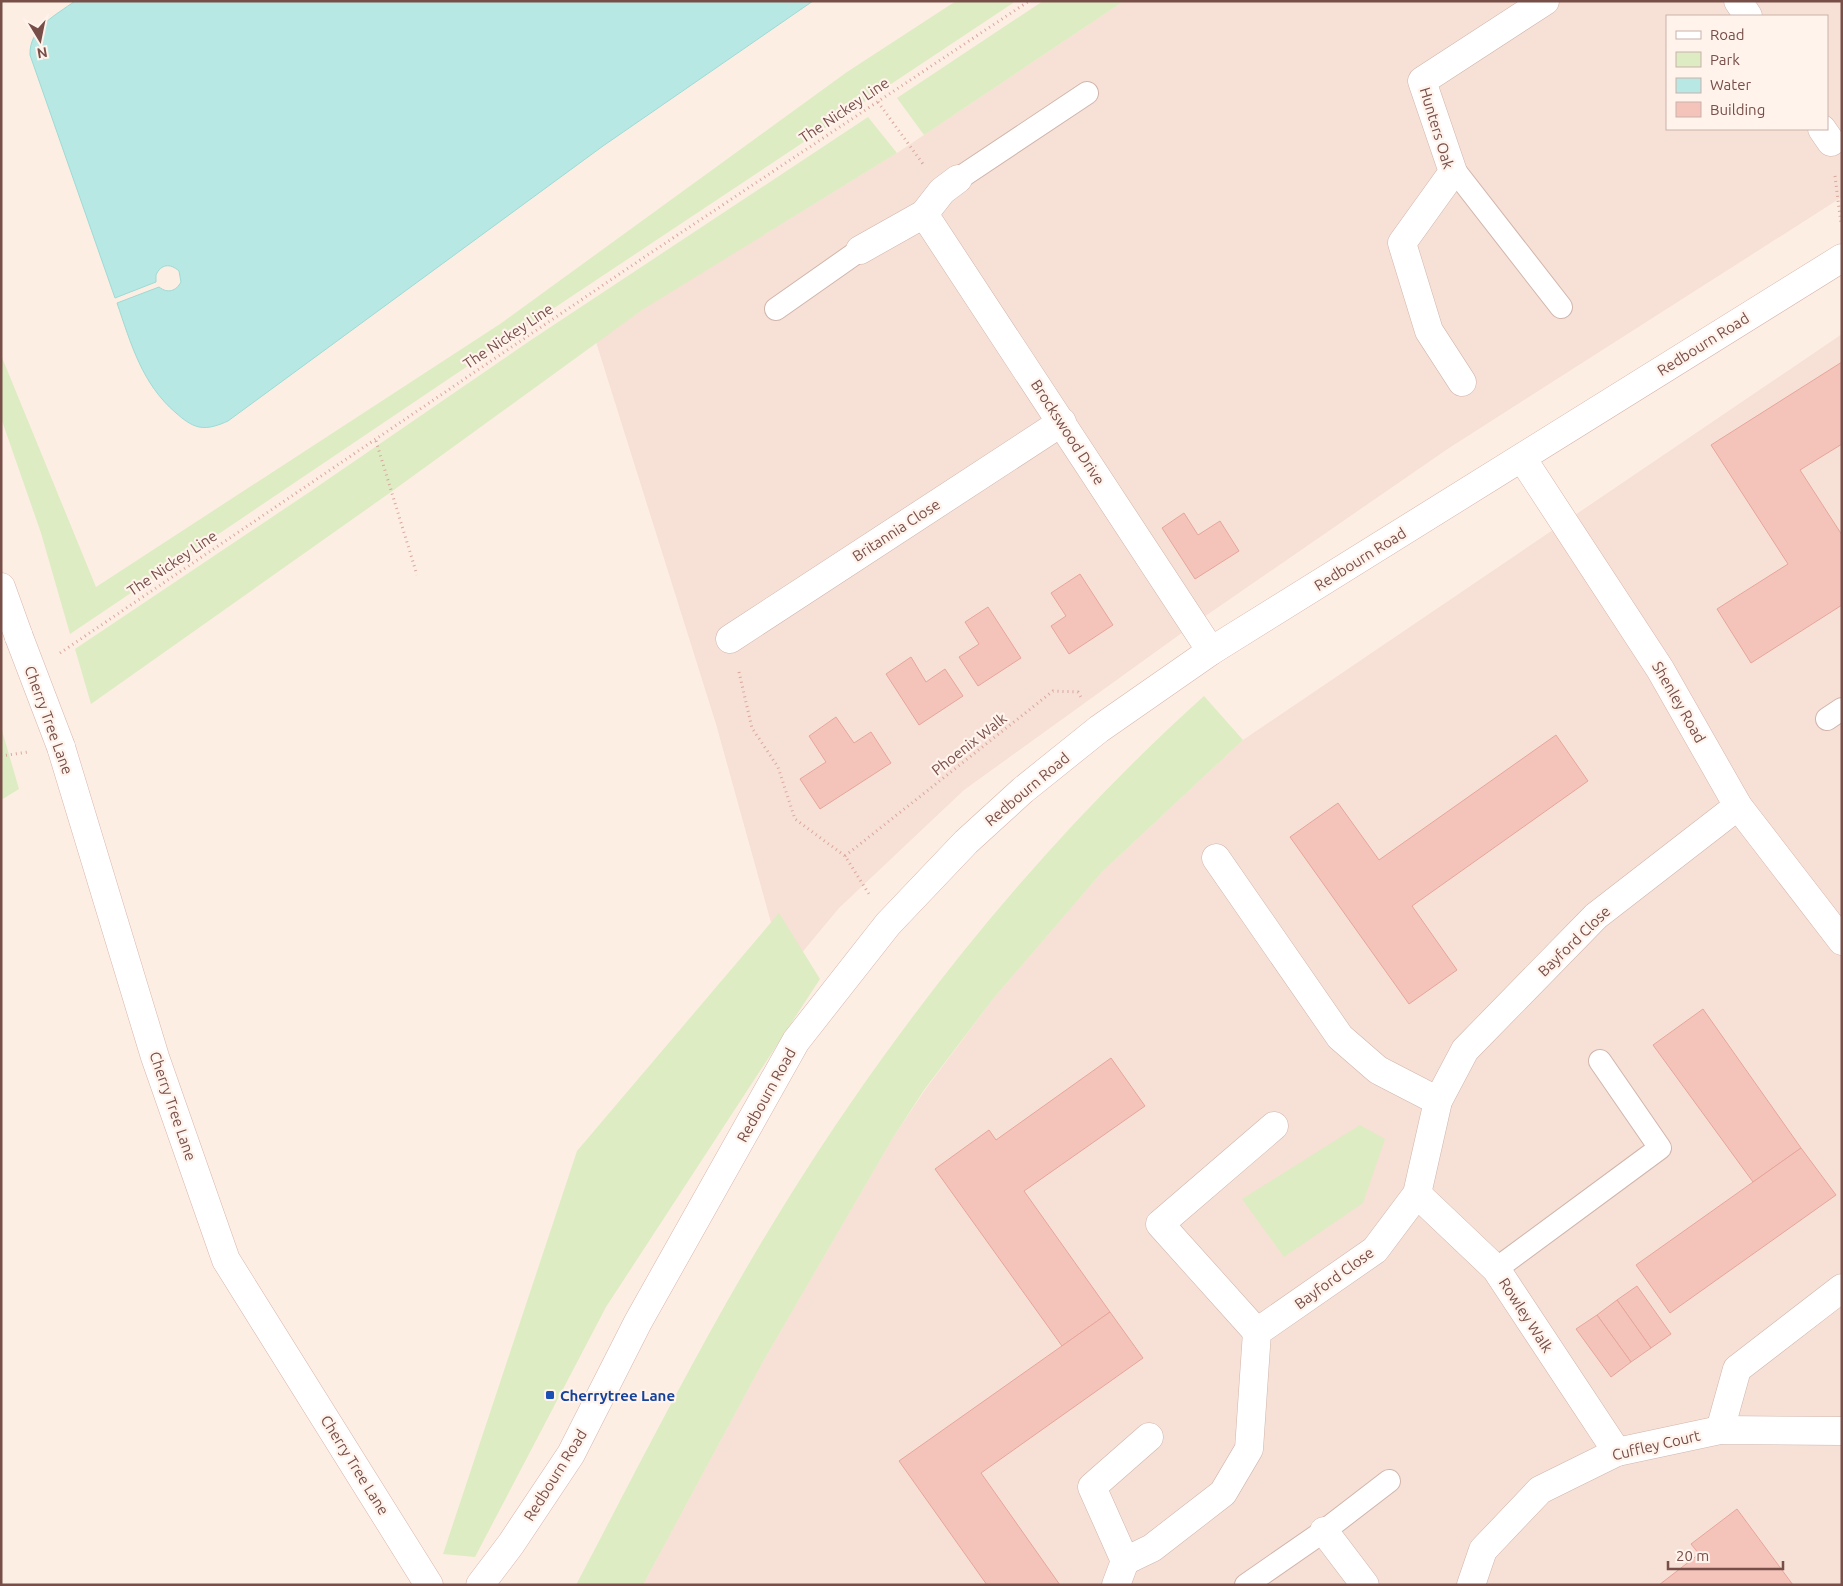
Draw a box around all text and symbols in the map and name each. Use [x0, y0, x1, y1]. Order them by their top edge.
north arrow [15, 15, 65, 65]
legend [1666, 15, 1828, 130]
text: Road [1710, 26, 1745, 43]
text: N [36, 44, 49, 62]
text: Park [1710, 51, 1740, 68]
street label: The Nickey Line [796, 74, 892, 146]
text: Water [1710, 76, 1751, 93]
street label: Hunters Oak [1417, 85, 1458, 171]
text: Building [1710, 101, 1765, 118]
street label: The Nickey Line [460, 300, 556, 372]
street label: Redbourn Road [1654, 309, 1752, 379]
street label: Brockswood Drive [1028, 376, 1108, 488]
street label: Britannia Close [849, 495, 943, 565]
street label: Redbourn Road [1311, 524, 1409, 594]
street label: The Nickey Line [124, 527, 220, 599]
street label: Shenley Road [1649, 658, 1709, 746]
street label: Cherry Tree Lane [21, 663, 77, 777]
street label: Phoenix Walk [928, 709, 1010, 779]
street label: Redbourn Road [981, 749, 1073, 829]
street label: Bayford Close [1534, 902, 1614, 980]
street label: Redbourn Road [733, 1045, 799, 1145]
street label: Cherry Tree Lane [146, 1049, 200, 1163]
street label: Bayford Close [1291, 1244, 1377, 1312]
street label: Rowley Walk [1496, 1275, 1557, 1356]
place label: Cherrytree Lane [560, 1387, 675, 1404]
marker: Cherrytree Lane [544, 1389, 556, 1401]
street label: Cherry Tree Lane [318, 1412, 392, 1518]
street label: Redbourn Road [520, 1426, 590, 1524]
street label: Cuffley Court [1610, 1427, 1702, 1463]
scale bar [1668, 1538, 1783, 1570]
text: 20 m [1676, 1547, 1709, 1564]

